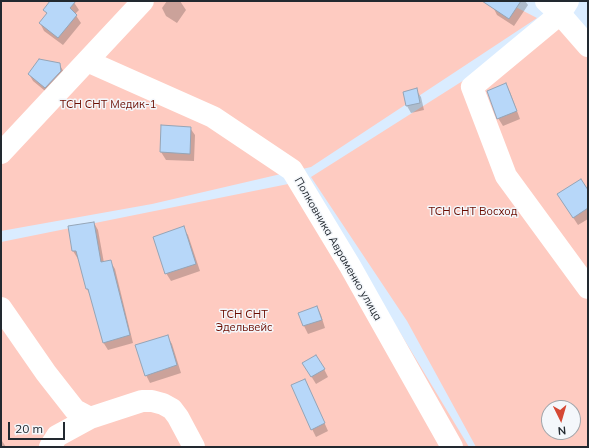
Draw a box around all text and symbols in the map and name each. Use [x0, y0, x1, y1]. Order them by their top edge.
park label: ТСН СНТ Медик-1 [60, 98, 156, 112]
street label: Полковника Авраменко улица [291, 175, 385, 323]
park label: ТСН СНТ Восход [429, 205, 517, 219]
park label: ТСН СНТ Эдельвейс [215, 308, 273, 334]
north arrow [541, 400, 581, 440]
scale bar [10, 414, 67, 440]
text: 20 m [15, 421, 43, 436]
text: N [557, 424, 567, 438]

